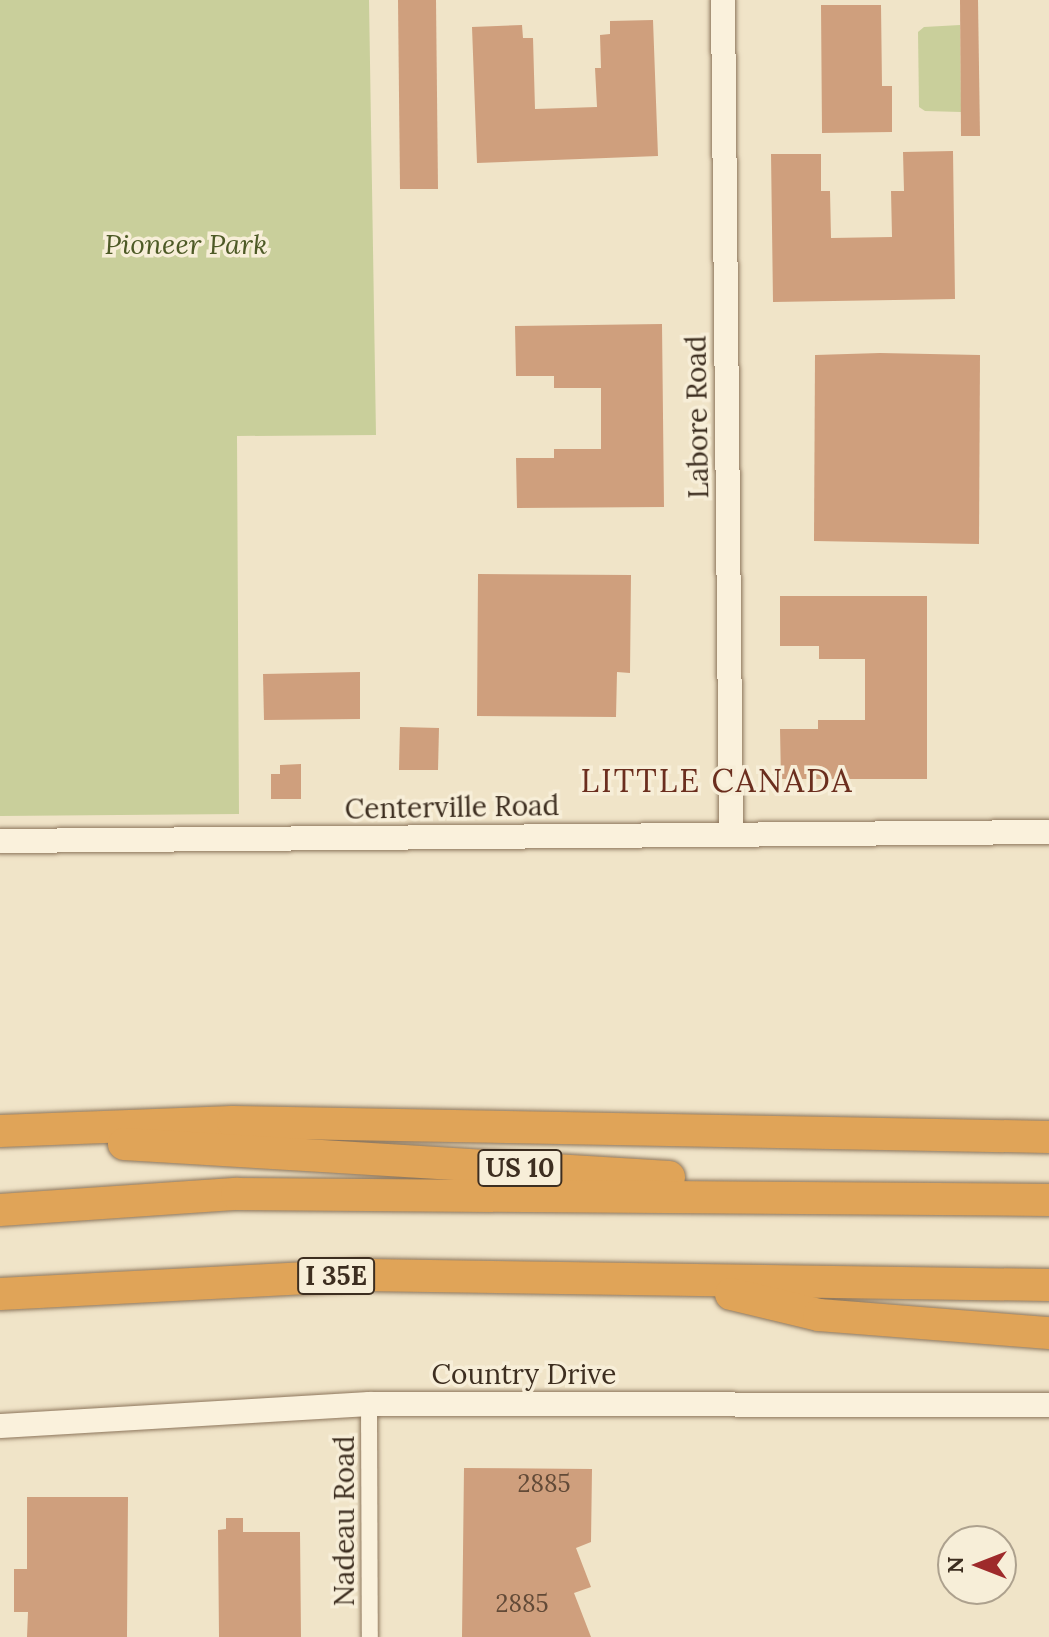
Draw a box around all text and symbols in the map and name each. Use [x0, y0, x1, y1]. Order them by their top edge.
park label: Pioneer Park [104, 227, 268, 261]
street label: Labore Road [679, 335, 715, 499]
district label: LITTLE CANADA [581, 762, 853, 800]
street label: Centerville Road [344, 788, 560, 826]
road number: US 10 [476, 1146, 564, 1190]
road number: I 35E [296, 1254, 376, 1298]
street label: Country Drive [431, 1357, 617, 1391]
street label: Nadeau Road [327, 1436, 361, 1606]
house number: 2885 [518, 1470, 570, 1498]
north arrow [937, 1525, 1017, 1605]
text: N [941, 1557, 969, 1574]
house number: 2885 [496, 1590, 548, 1618]

